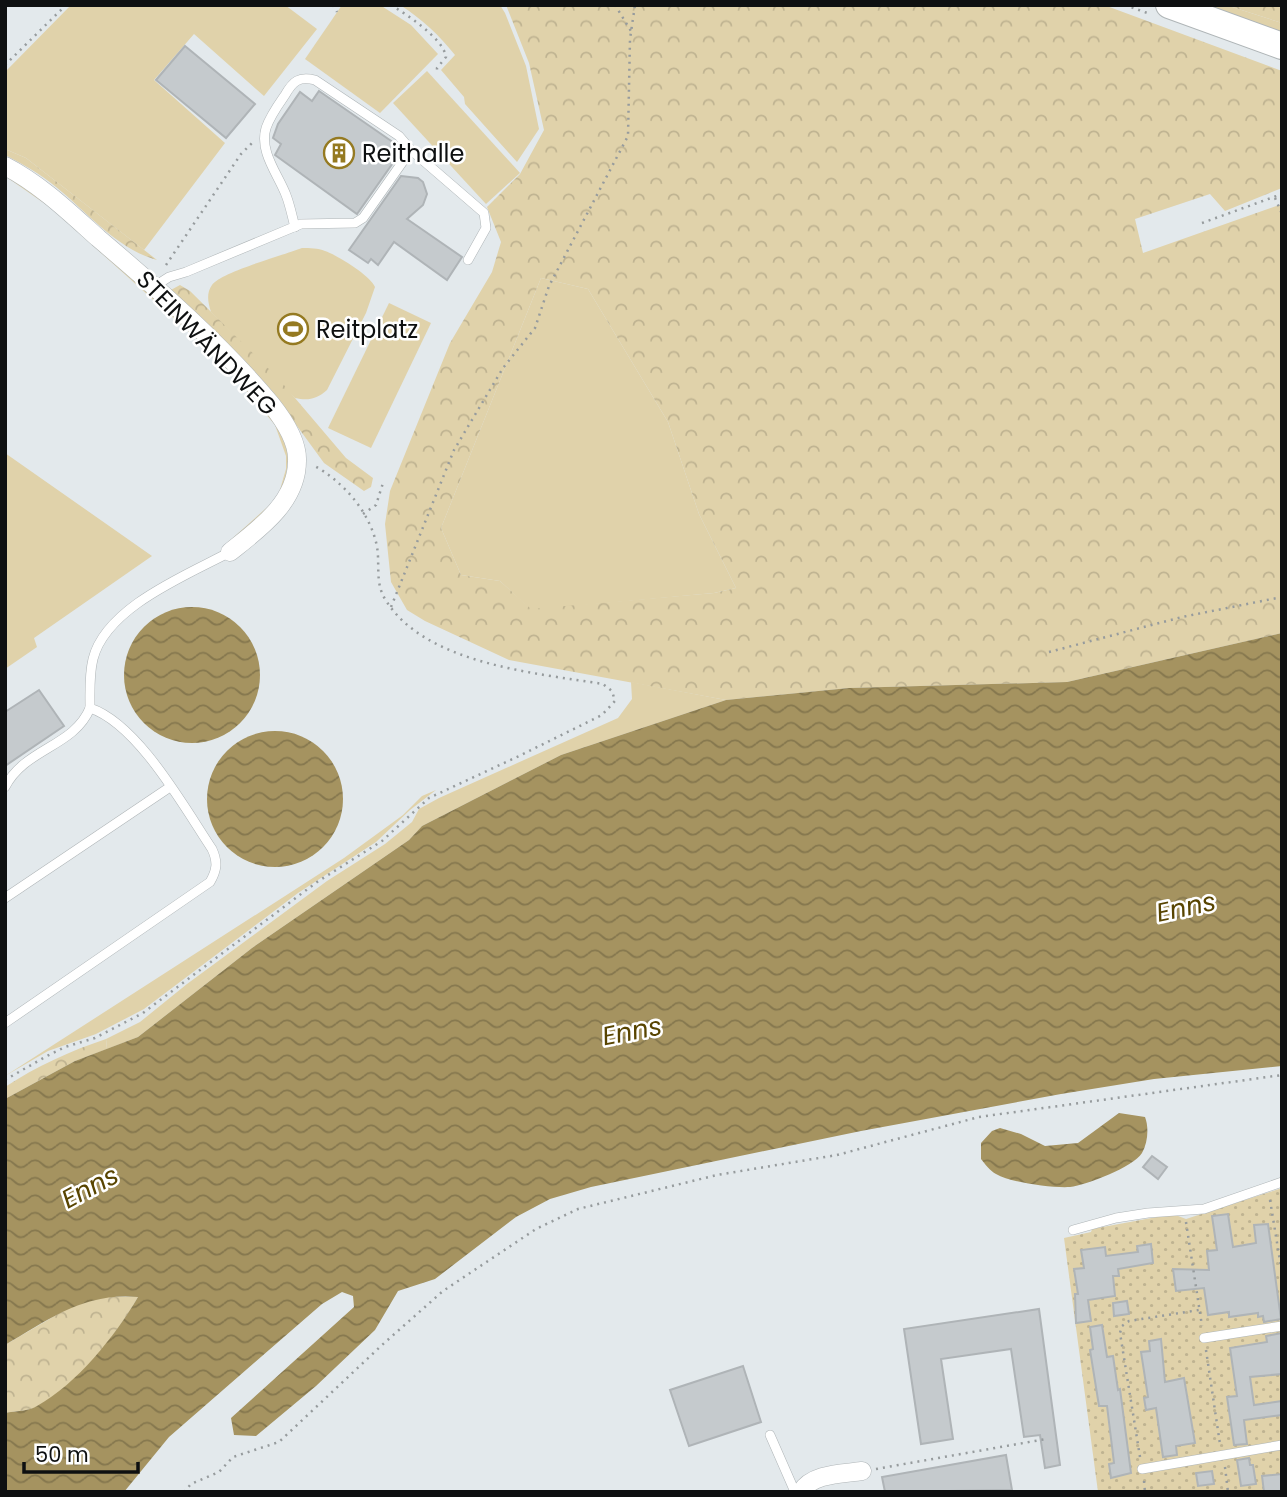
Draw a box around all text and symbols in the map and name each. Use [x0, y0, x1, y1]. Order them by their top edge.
building icon: Reithalle [322, 136, 356, 170]
place label: Reithalle [362, 137, 464, 170]
street label: STEINWÄNDWEG [129, 263, 285, 423]
sports icon: Reitplatz [276, 312, 310, 346]
place label: Reitplatz [316, 313, 418, 346]
water label: Enns [1153, 883, 1219, 931]
water label: Enns [599, 1008, 665, 1054]
water label: Enns [55, 1157, 125, 1217]
scale bar [24, 1430, 138, 1474]
text: 50 m [35, 1440, 89, 1469]

